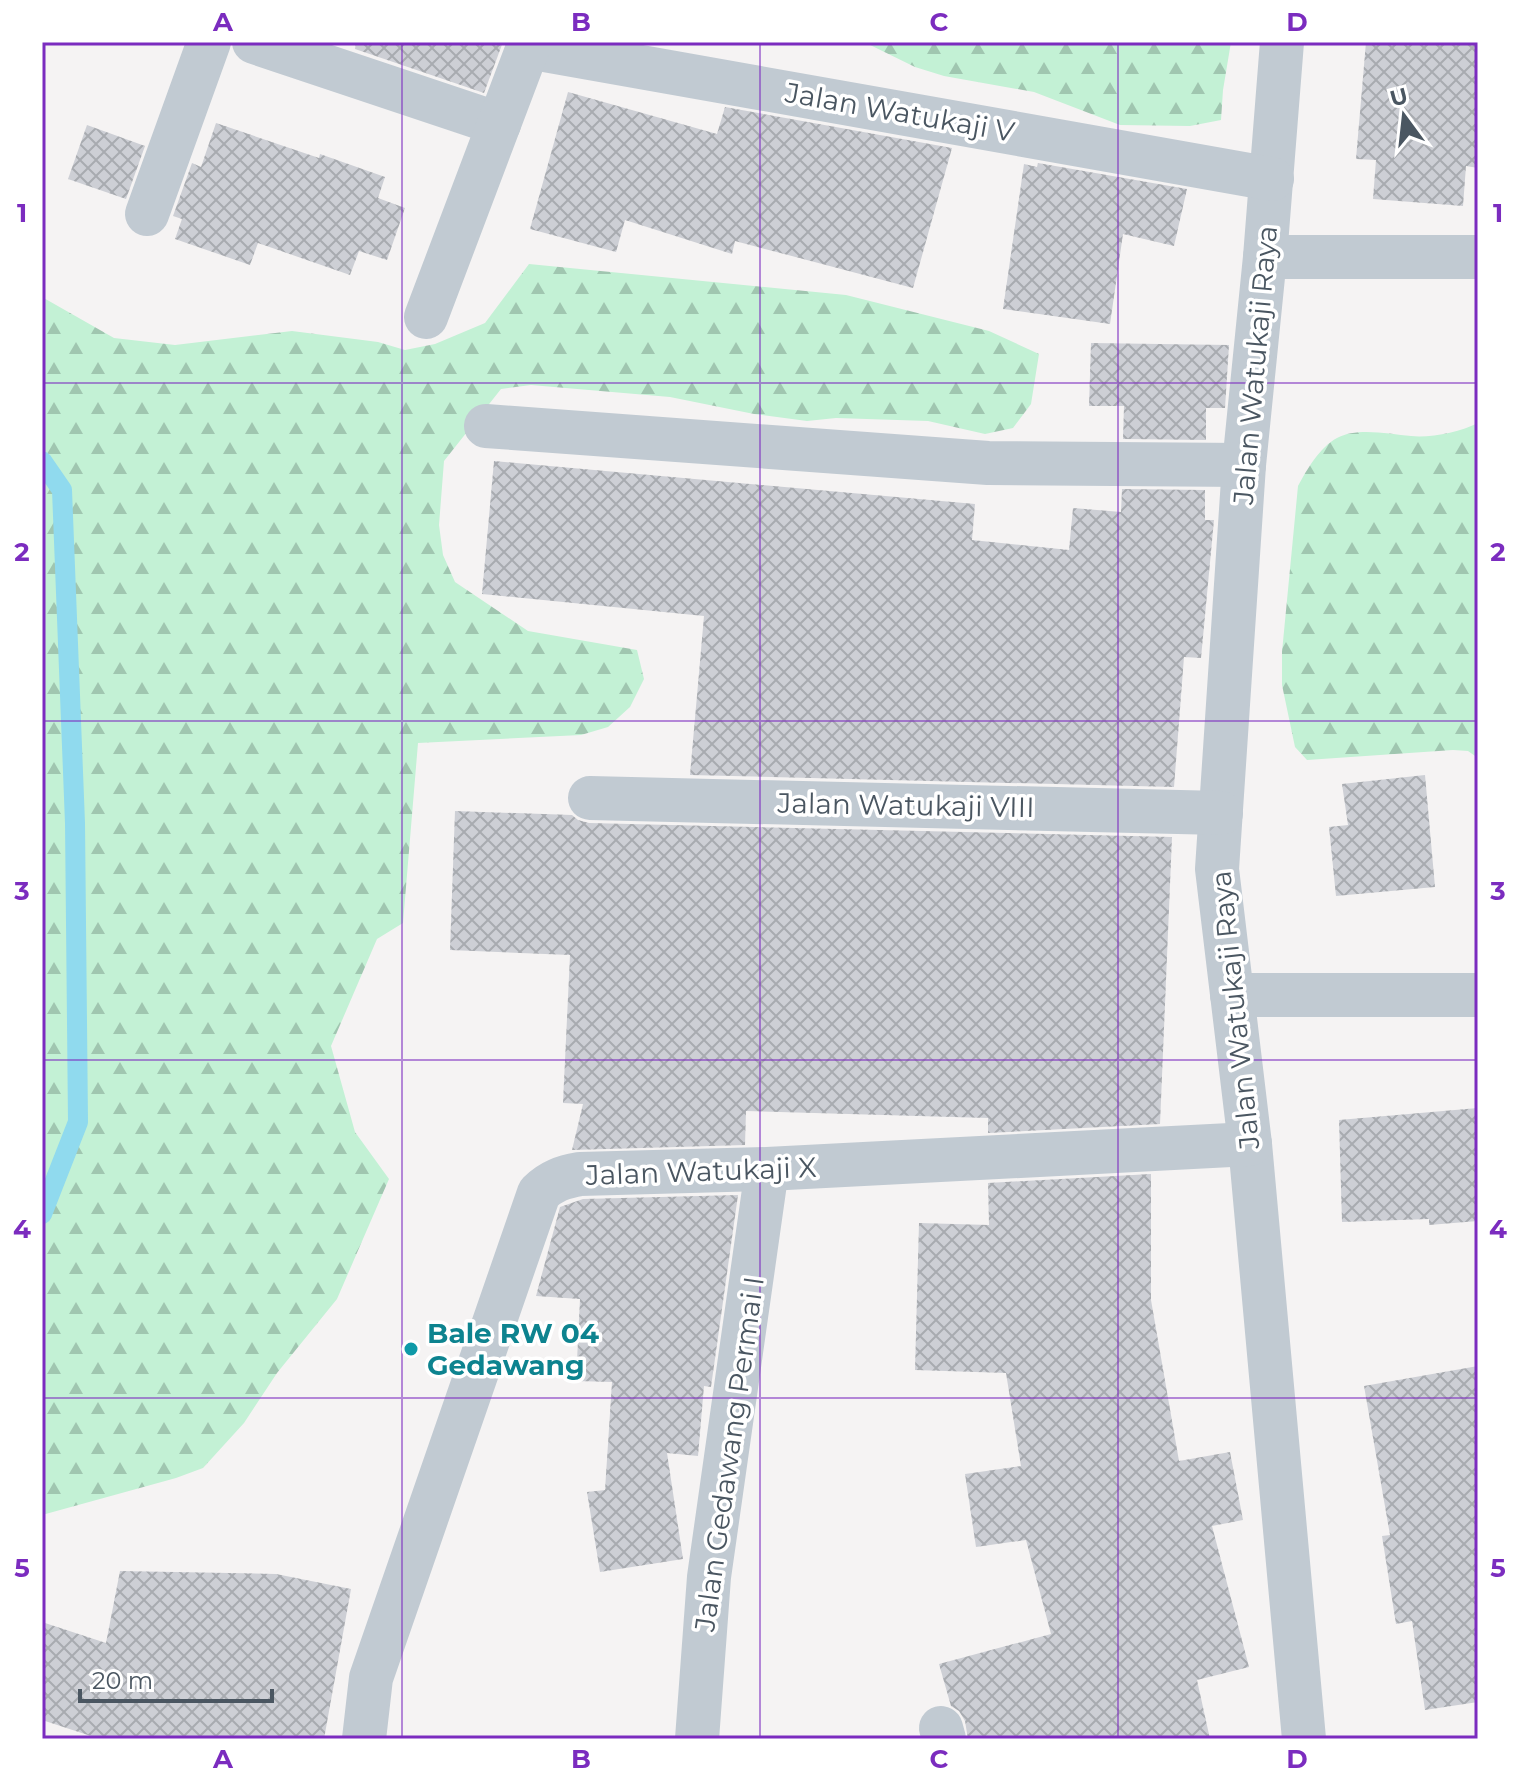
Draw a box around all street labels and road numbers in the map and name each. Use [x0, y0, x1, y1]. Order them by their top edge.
street label: Jalan Watukaji V [782, 75, 1018, 149]
street label: Jalan Watukaji Raya [1226, 224, 1284, 507]
street label: Jalan Watukaji VIII [776, 786, 1035, 824]
street label: Jalan Watukaji Raya [1203, 869, 1267, 1152]
street label: Jalan Watukaji X [584, 1150, 817, 1192]
street label: Jalan Gedawang Permai I [687, 1274, 771, 1635]

